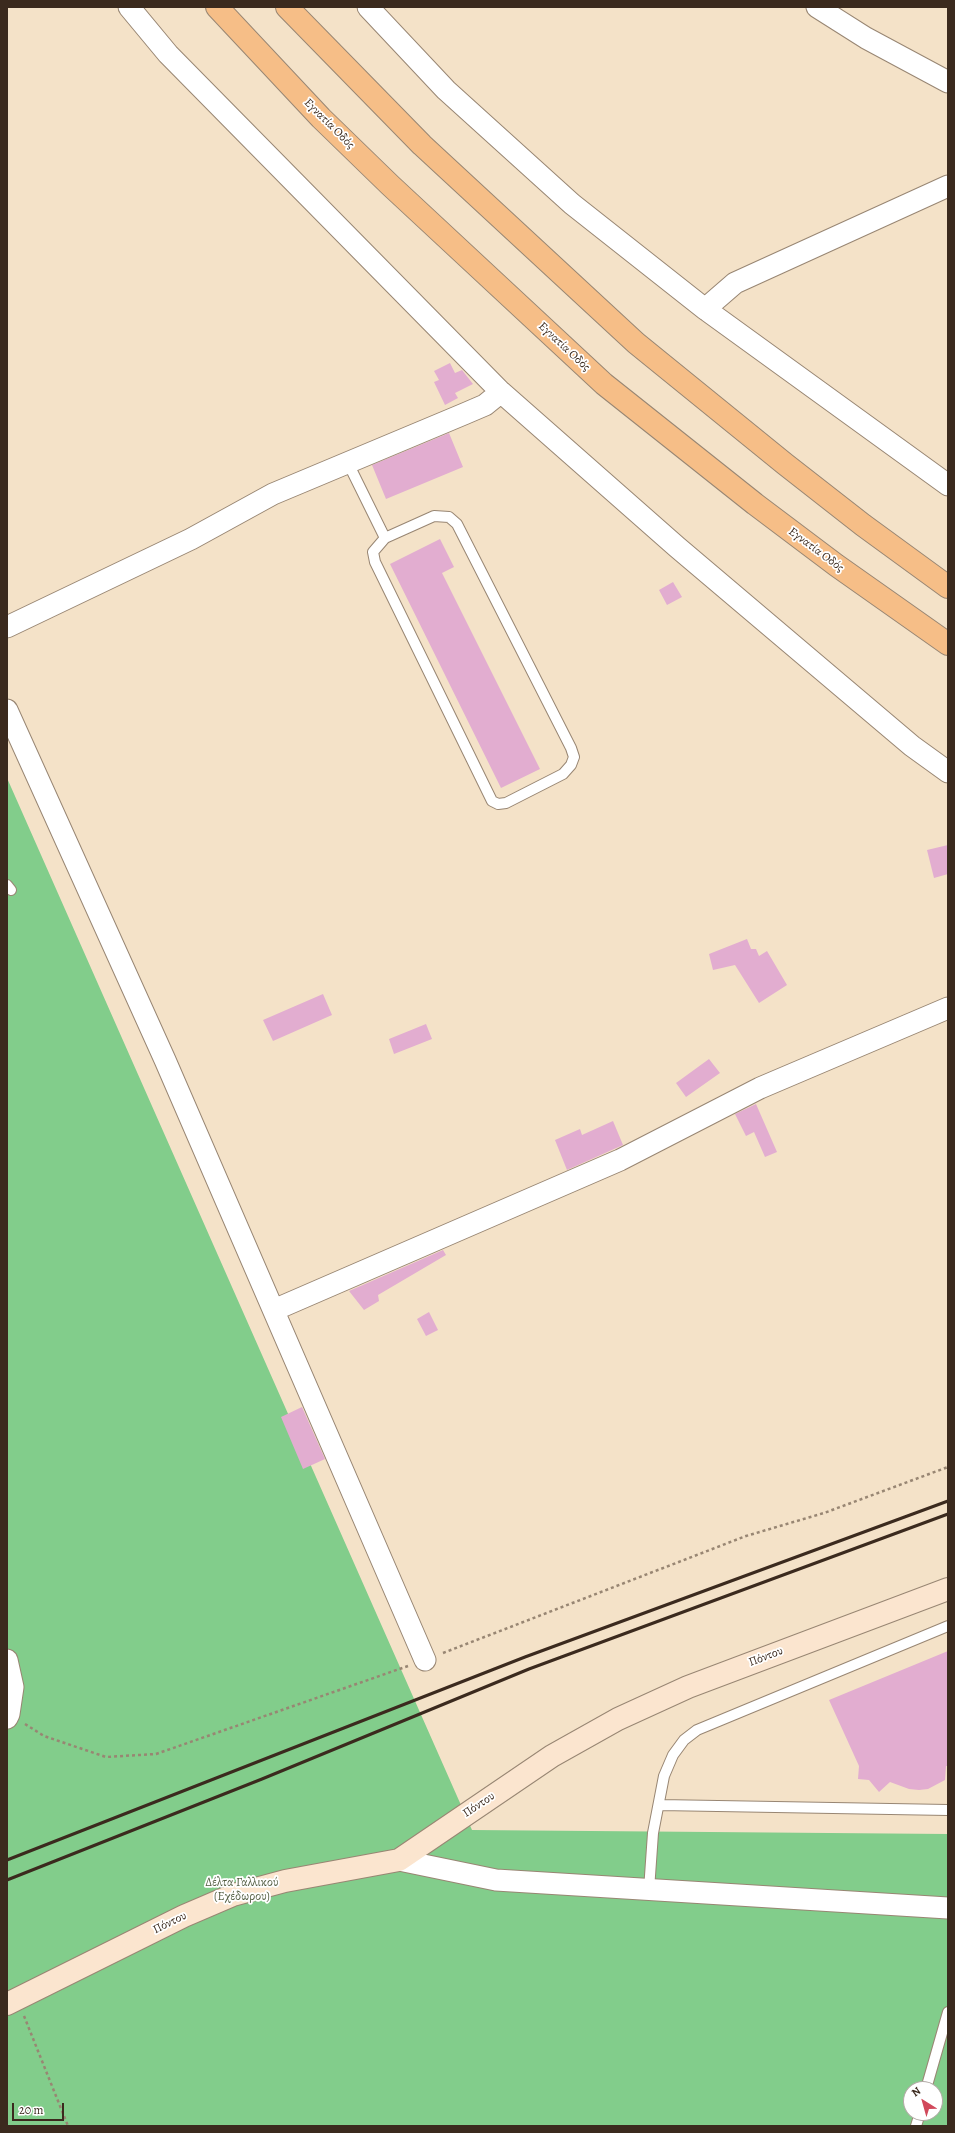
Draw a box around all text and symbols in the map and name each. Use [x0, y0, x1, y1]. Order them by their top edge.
street label: Εγνατία Οδός [301, 96, 357, 152]
street label: Εγνατία Οδός [535, 319, 593, 375]
street label: Εγνατία Οδός [786, 525, 846, 575]
street label: Πόντου [747, 1644, 785, 1670]
street label: Πόντου [460, 1789, 498, 1821]
park label: Δέλτα Γαλλικού (Εχέδωρου) [206, 1876, 278, 1904]
street label: Πόντου [151, 1909, 189, 1937]
north arrow [903, 2081, 943, 2121]
text: N [908, 2083, 924, 2100]
scale bar [14, 2095, 66, 2121]
text: 20 m [19, 2102, 43, 2118]

